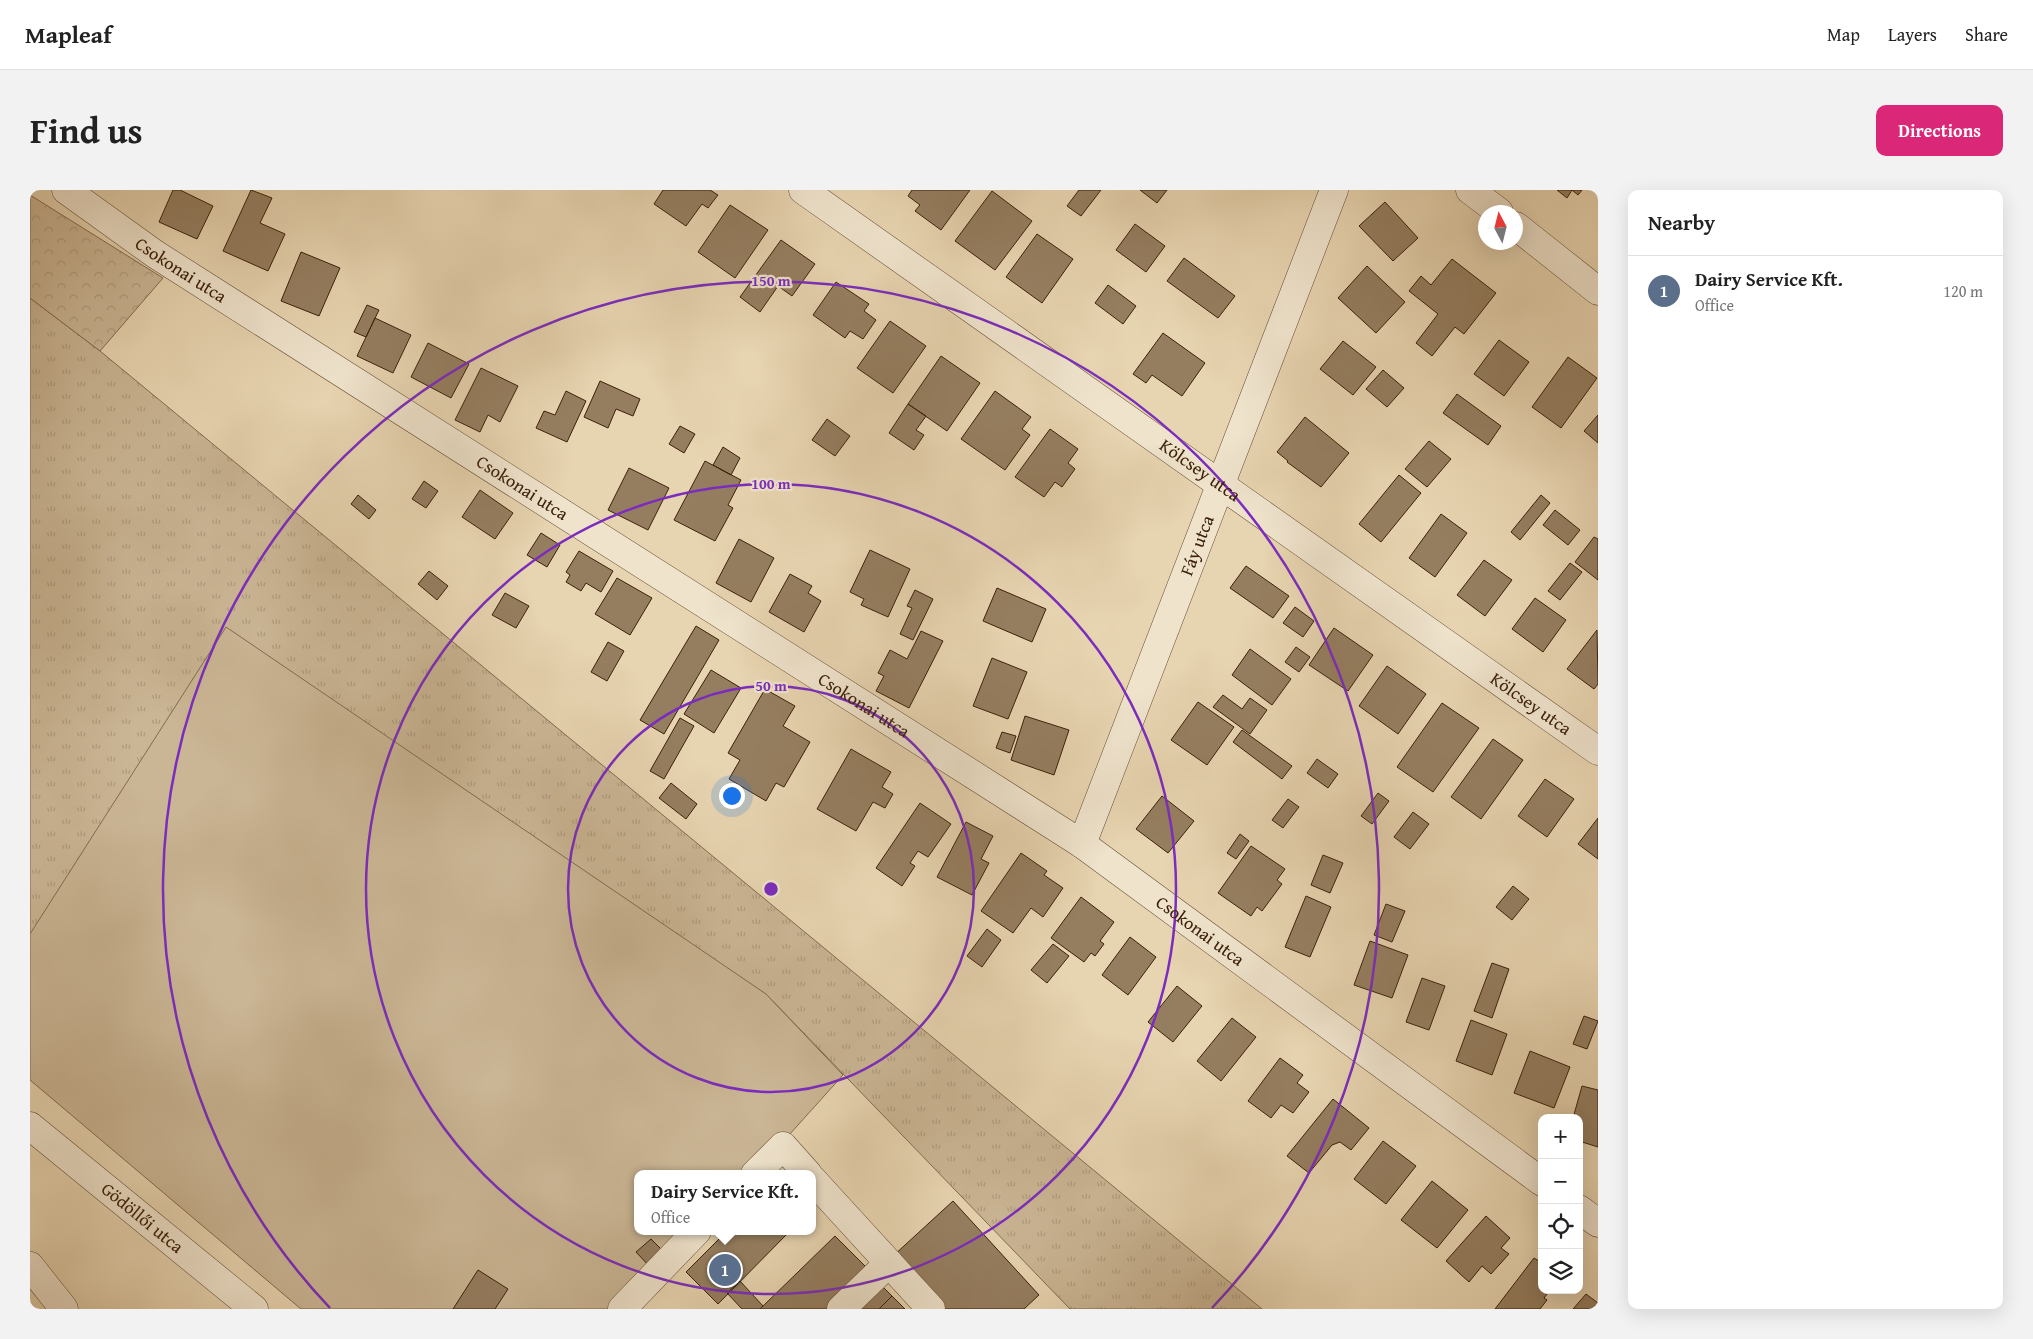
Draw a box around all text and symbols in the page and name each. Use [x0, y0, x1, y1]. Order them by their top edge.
text: Mapleaf [25, 17, 112, 52]
text: Map [1827, 21, 1860, 48]
text: Layers [1888, 21, 1937, 48]
text: Share [1965, 21, 2008, 48]
text: Find us [30, 105, 143, 156]
button: Directions [1876, 105, 2003, 156]
north arrow [1478, 205, 1523, 250]
text: Nearby [1648, 207, 1715, 238]
street label: Csokonai utca [130, 230, 233, 310]
text: Dairy Service Kft. [1695, 265, 1843, 293]
text: 150 m [751, 270, 791, 291]
text: 1 [1660, 279, 1668, 303]
text: 120 m [1943, 279, 1983, 303]
text: Office [1695, 293, 1734, 317]
street label: Kölcsey utca [1154, 432, 1247, 508]
street label: Csokonai utca [471, 448, 574, 527]
text: 100 m [751, 473, 791, 494]
street label: Fáy utca [1173, 511, 1221, 579]
street label: Csokonai utca [813, 665, 916, 744]
street label: Kölcsey utca [1485, 665, 1578, 742]
text: 50 m [755, 675, 787, 696]
your location [719, 783, 745, 809]
centre of rings [762, 880, 780, 898]
street label: Csokonai utca [1150, 889, 1251, 972]
map controls [1538, 1114, 1583, 1294]
button: + [1538, 1114, 1583, 1159]
button: − [1538, 1159, 1583, 1204]
popup [634, 1170, 816, 1235]
street label: Gödöllői utca [96, 1175, 190, 1260]
text: Dairy Service Kft. [651, 1177, 799, 1205]
button: locate [1538, 1204, 1583, 1249]
text: Office [651, 1205, 690, 1229]
button: layers [1538, 1249, 1583, 1294]
pin: 1 [709, 1251, 741, 1289]

